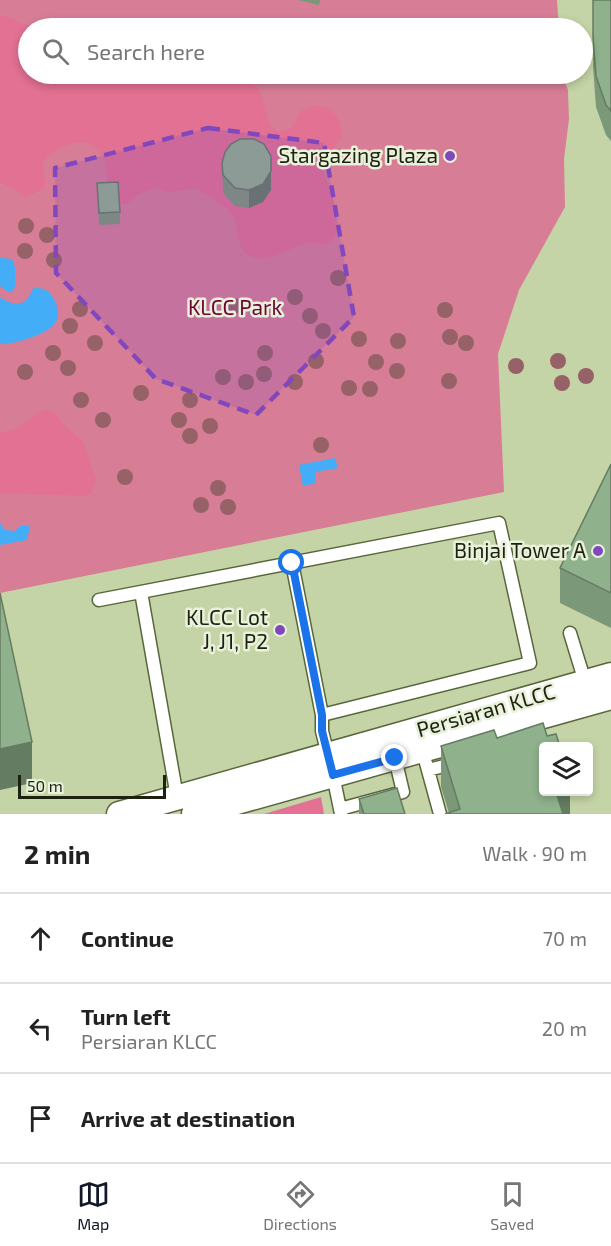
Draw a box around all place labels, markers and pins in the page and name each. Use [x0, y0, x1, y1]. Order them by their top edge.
place label: Stargazing Plaza [278, 142, 438, 167]
marker: Stargazing Plaza [443, 149, 457, 163]
place label: Binjai Tower A [454, 537, 586, 563]
marker: Binjai Tower A [591, 544, 605, 558]
place label: KLCC Lot J, J1, P2 [186, 604, 268, 653]
marker: KLCC Lot J, J1, P2 [273, 623, 287, 637]

